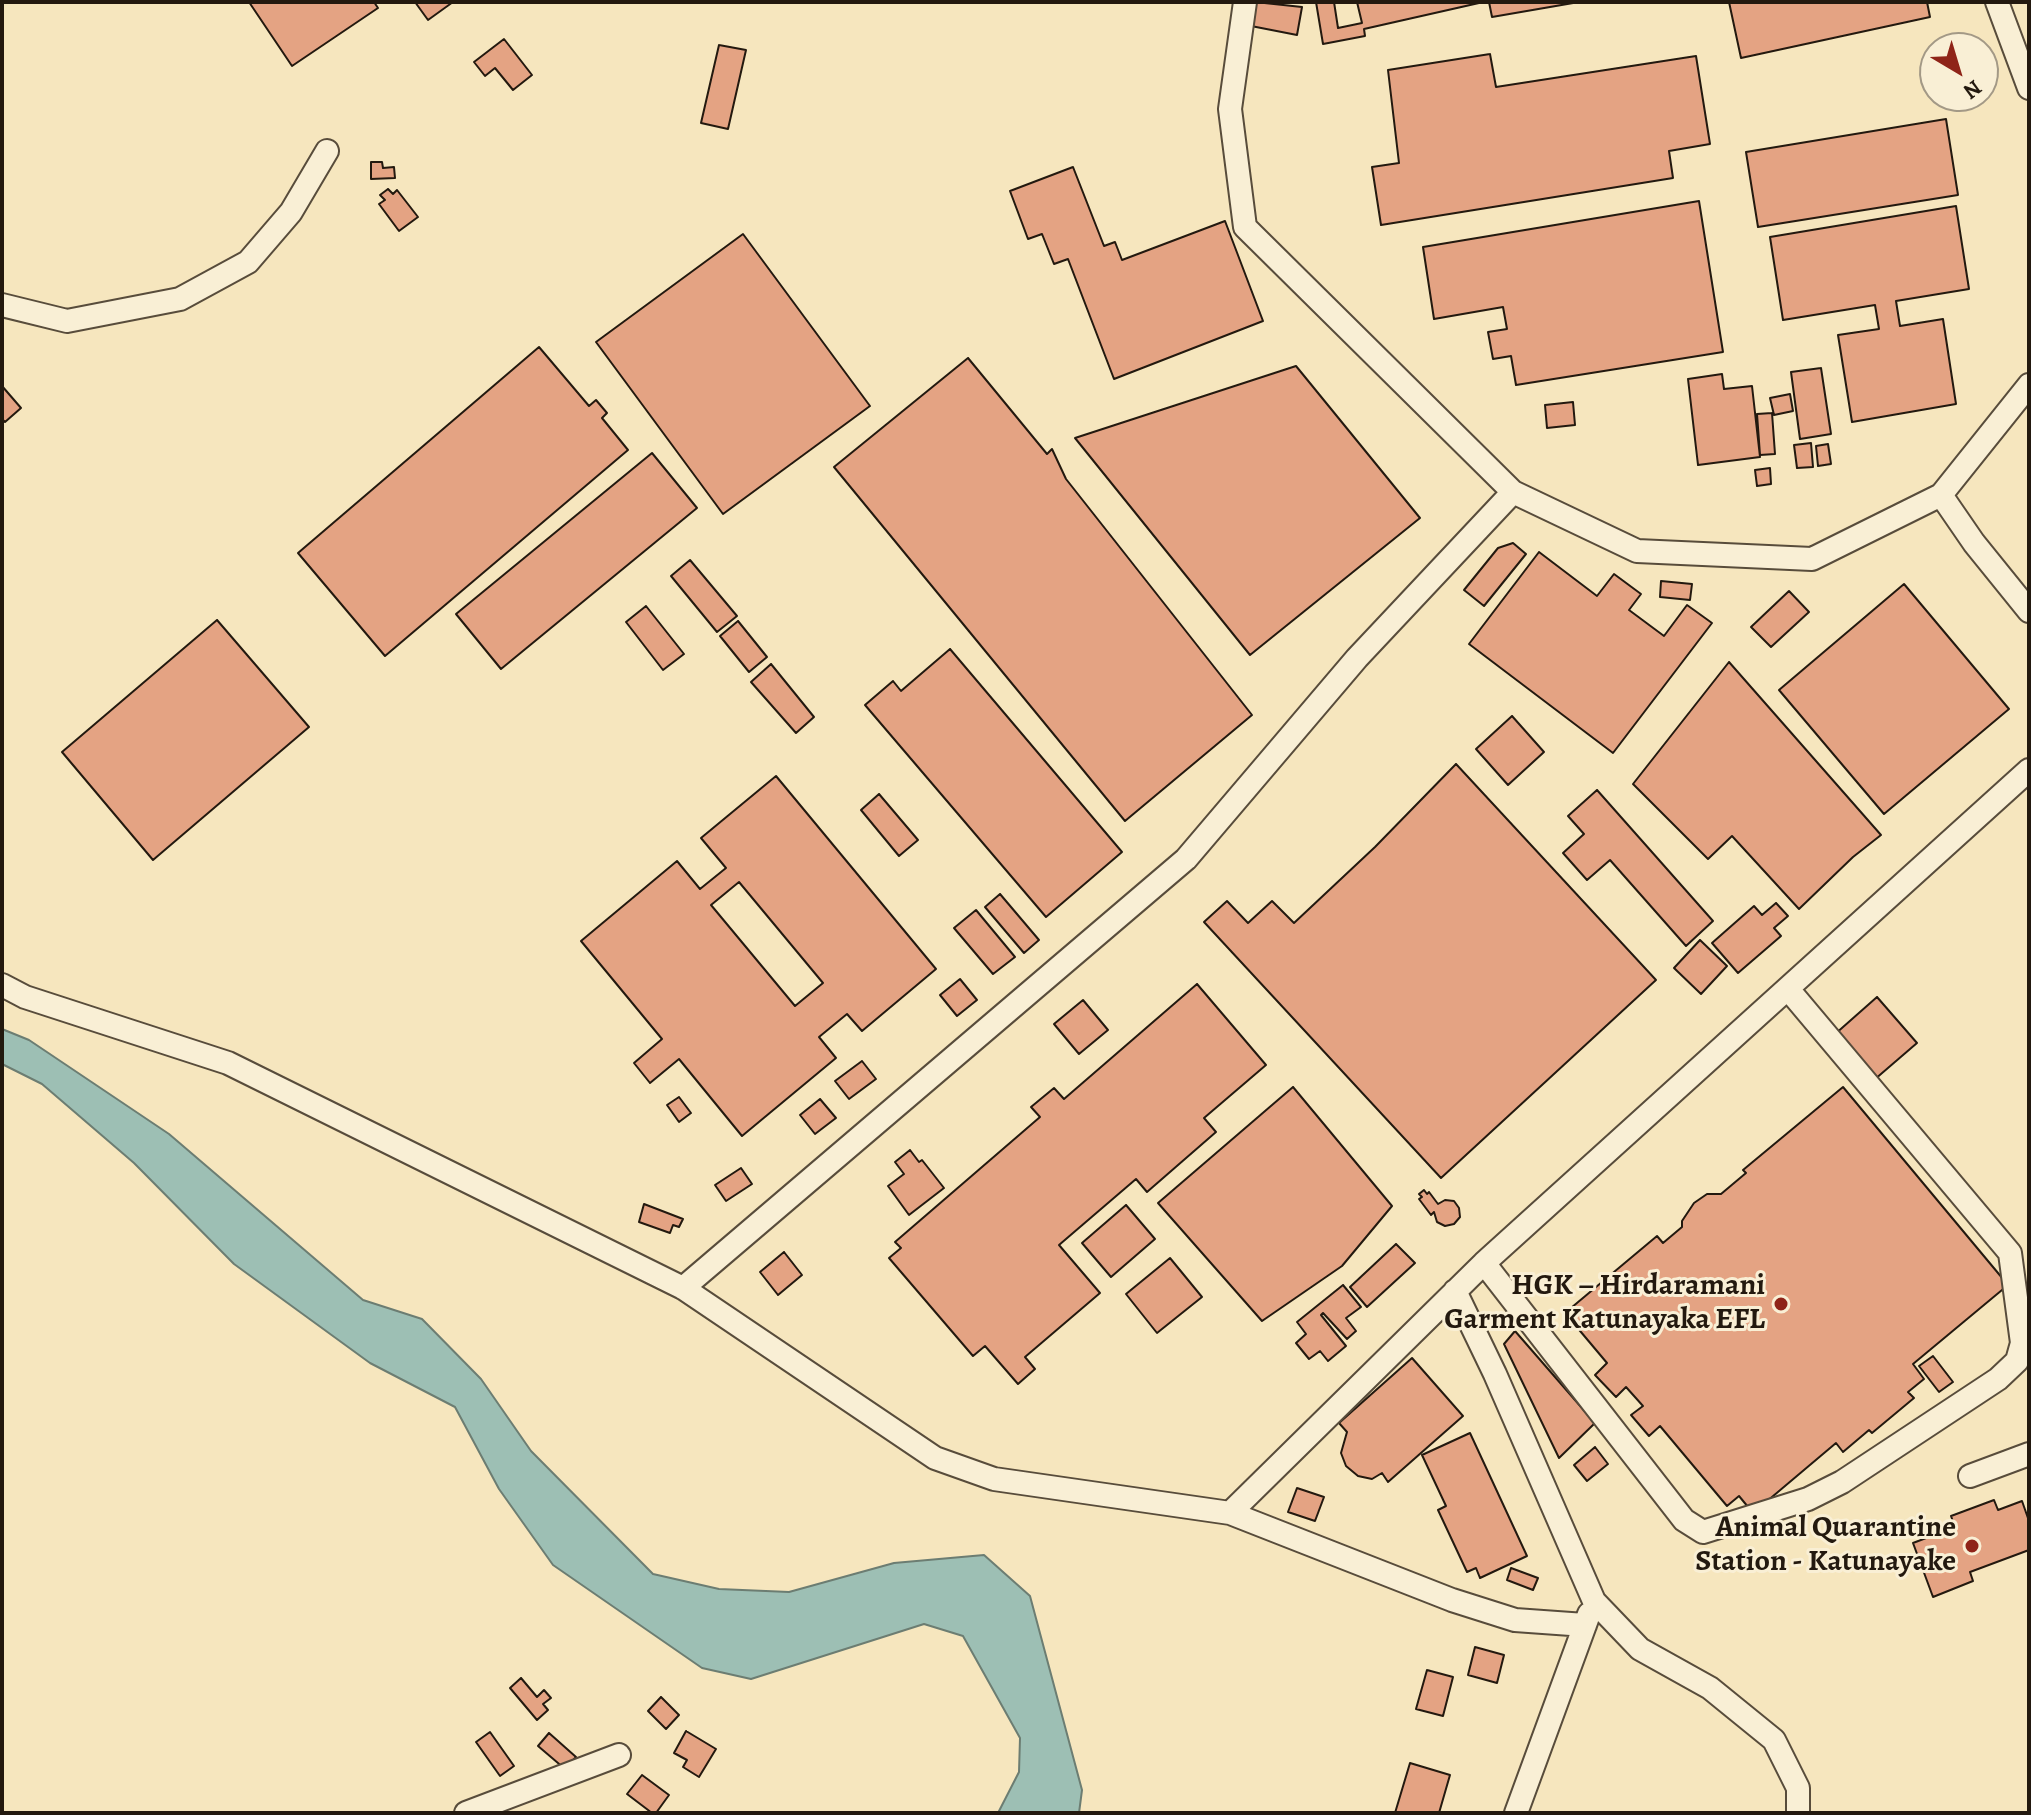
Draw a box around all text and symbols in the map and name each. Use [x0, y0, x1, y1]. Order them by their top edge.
north arrow [1919, 32, 1999, 112]
text: N [1957, 73, 1988, 106]
place label: HGK – Hirdaramani Garment Katunayaka EFL [1444, 1269, 1765, 1340]
marker: HGK – Hirdaramani Garment Katunayaka EFL [1772, 1295, 1790, 1313]
place label: Animal Quarantine Station - Katunayake [1695, 1511, 1956, 1582]
marker: Animal Quarantine Station - Katunayake [1963, 1537, 1981, 1555]

